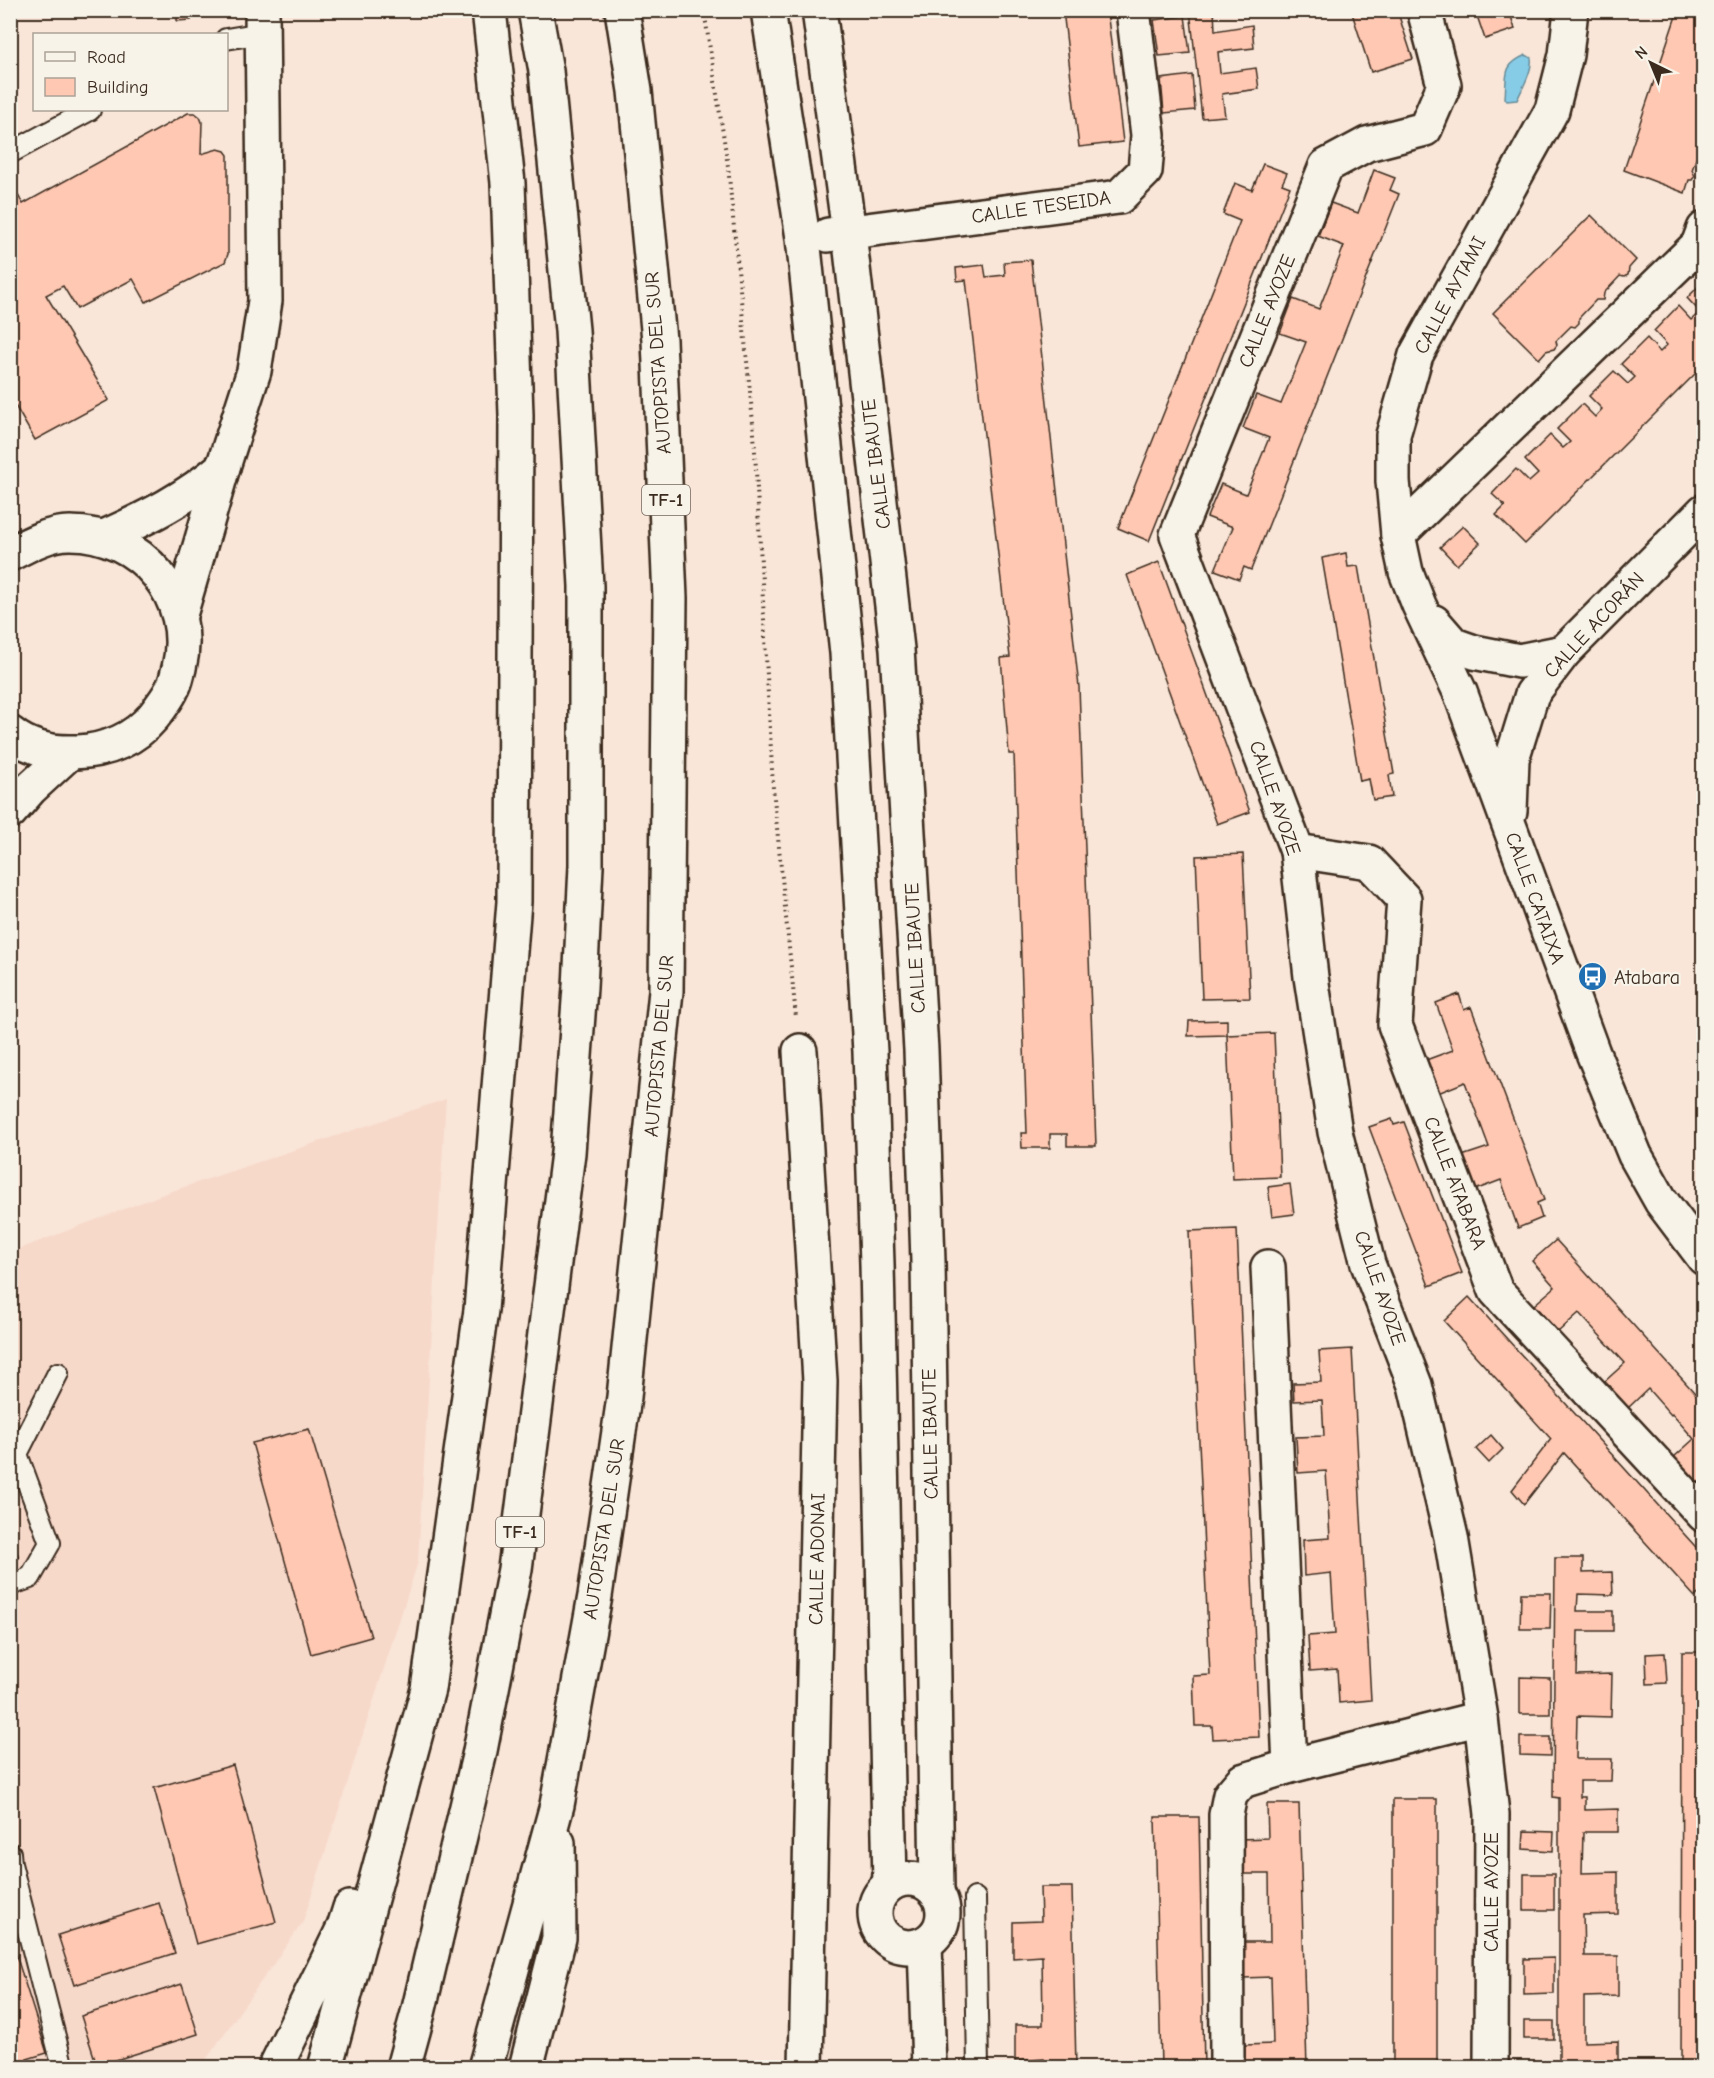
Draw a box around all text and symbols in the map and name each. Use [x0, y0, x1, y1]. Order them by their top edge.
legend [33, 33, 228, 111]
north arrow [1621, 33, 1681, 93]
text: N [1631, 43, 1651, 63]
text: Road [87, 47, 126, 68]
text: Building [87, 77, 149, 98]
street label: CALLE TESEIDA [970, 186, 1112, 228]
street label: CALLE AYTAMI [1409, 232, 1491, 358]
street label: CALLE AYOZE [1234, 251, 1300, 371]
street label: AUTOPISTA DEL SUR [640, 271, 676, 455]
street label: CALLE IBAUTE [857, 398, 895, 530]
road number: TF-1 [642, 485, 690, 515]
street label: CALLE ACORÁN [1538, 567, 1649, 683]
street label: CALLE AYOZE [1245, 738, 1305, 858]
street label: CALLE CATAIXA [1501, 829, 1570, 967]
street label: CALLE IBAUTE [900, 882, 930, 1014]
street label: AUTOPISTA DEL SUR [640, 954, 678, 1138]
bus stop icon: Atabara [1577, 961, 1609, 993]
place label: Atabara [1614, 966, 1680, 989]
street label: CALLE ATABARA [1419, 1113, 1491, 1253]
street label: CALLE AYOZE [1350, 1228, 1410, 1348]
street label: CALLE IBAUTE [917, 1368, 943, 1500]
street label: AUTOPISTA DEL SUR [578, 1437, 630, 1621]
street label: CALLE ADONAI [804, 1492, 830, 1625]
road number: TF-1 [496, 1517, 544, 1547]
street label: CALLE AYOZE [1480, 1832, 1503, 1952]

